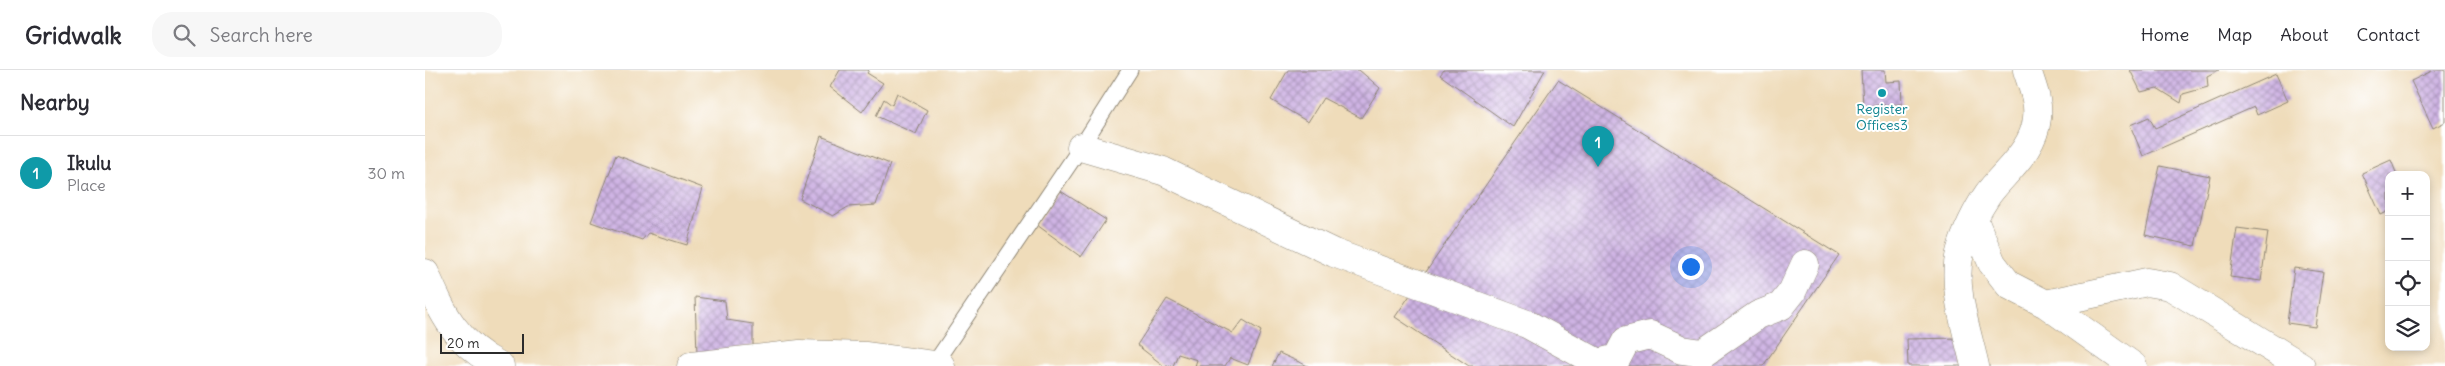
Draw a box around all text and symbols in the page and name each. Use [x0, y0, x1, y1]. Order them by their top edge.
search box [152, 12, 502, 57]
text: Gridwalk [25, 20, 122, 50]
icon: search [170, 21, 198, 49]
text: Search here [210, 23, 313, 47]
text: Home [2141, 23, 2189, 46]
text: Map [2217, 23, 2252, 46]
text: About [2280, 23, 2328, 46]
text: Contact [2356, 23, 2420, 46]
marker: Register Offices3 [1876, 87, 1888, 99]
text: Nearby [20, 89, 90, 116]
place label: Register Offices3 [1856, 100, 1908, 134]
pin: 1 [1582, 126, 1614, 167]
text: Ikulu [67, 151, 111, 175]
text: 1 [33, 163, 39, 183]
text: 30 m [368, 163, 405, 183]
map controls [2385, 171, 2430, 351]
button: + [2385, 171, 2430, 216]
text: Place [67, 175, 106, 195]
button: − [2385, 216, 2430, 261]
your location [1678, 254, 1704, 280]
button: locate [2385, 261, 2430, 306]
button: layers [2385, 306, 2430, 351]
scale bar [440, 331, 524, 354]
text: 20 m [447, 334, 480, 352]

